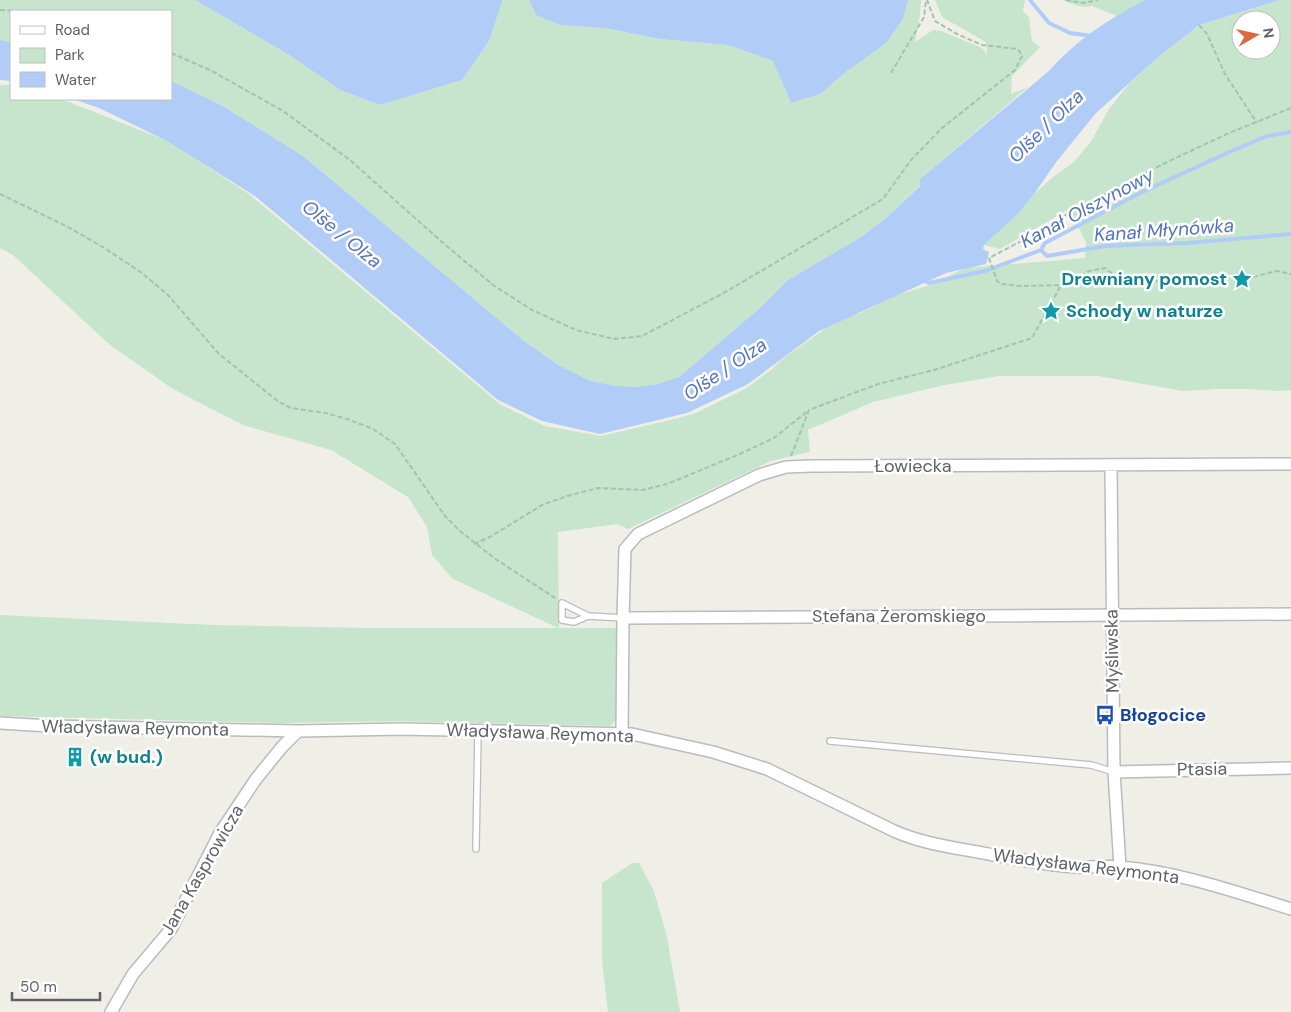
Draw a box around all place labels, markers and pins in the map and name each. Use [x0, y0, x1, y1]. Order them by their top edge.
place label: Drewniany pomost [1062, 267, 1227, 291]
place icon: Drewniany pomost [1231, 268, 1253, 290]
place label: Schody w naturze [1066, 299, 1223, 323]
place icon: Schody w naturze [1040, 300, 1062, 322]
place label: Błogocice [1120, 703, 1206, 727]
bus stop icon: Błogocice [1094, 704, 1116, 726]
place label: (w bud.) [90, 745, 163, 769]
building icon: (w bud.) [64, 746, 86, 768]

